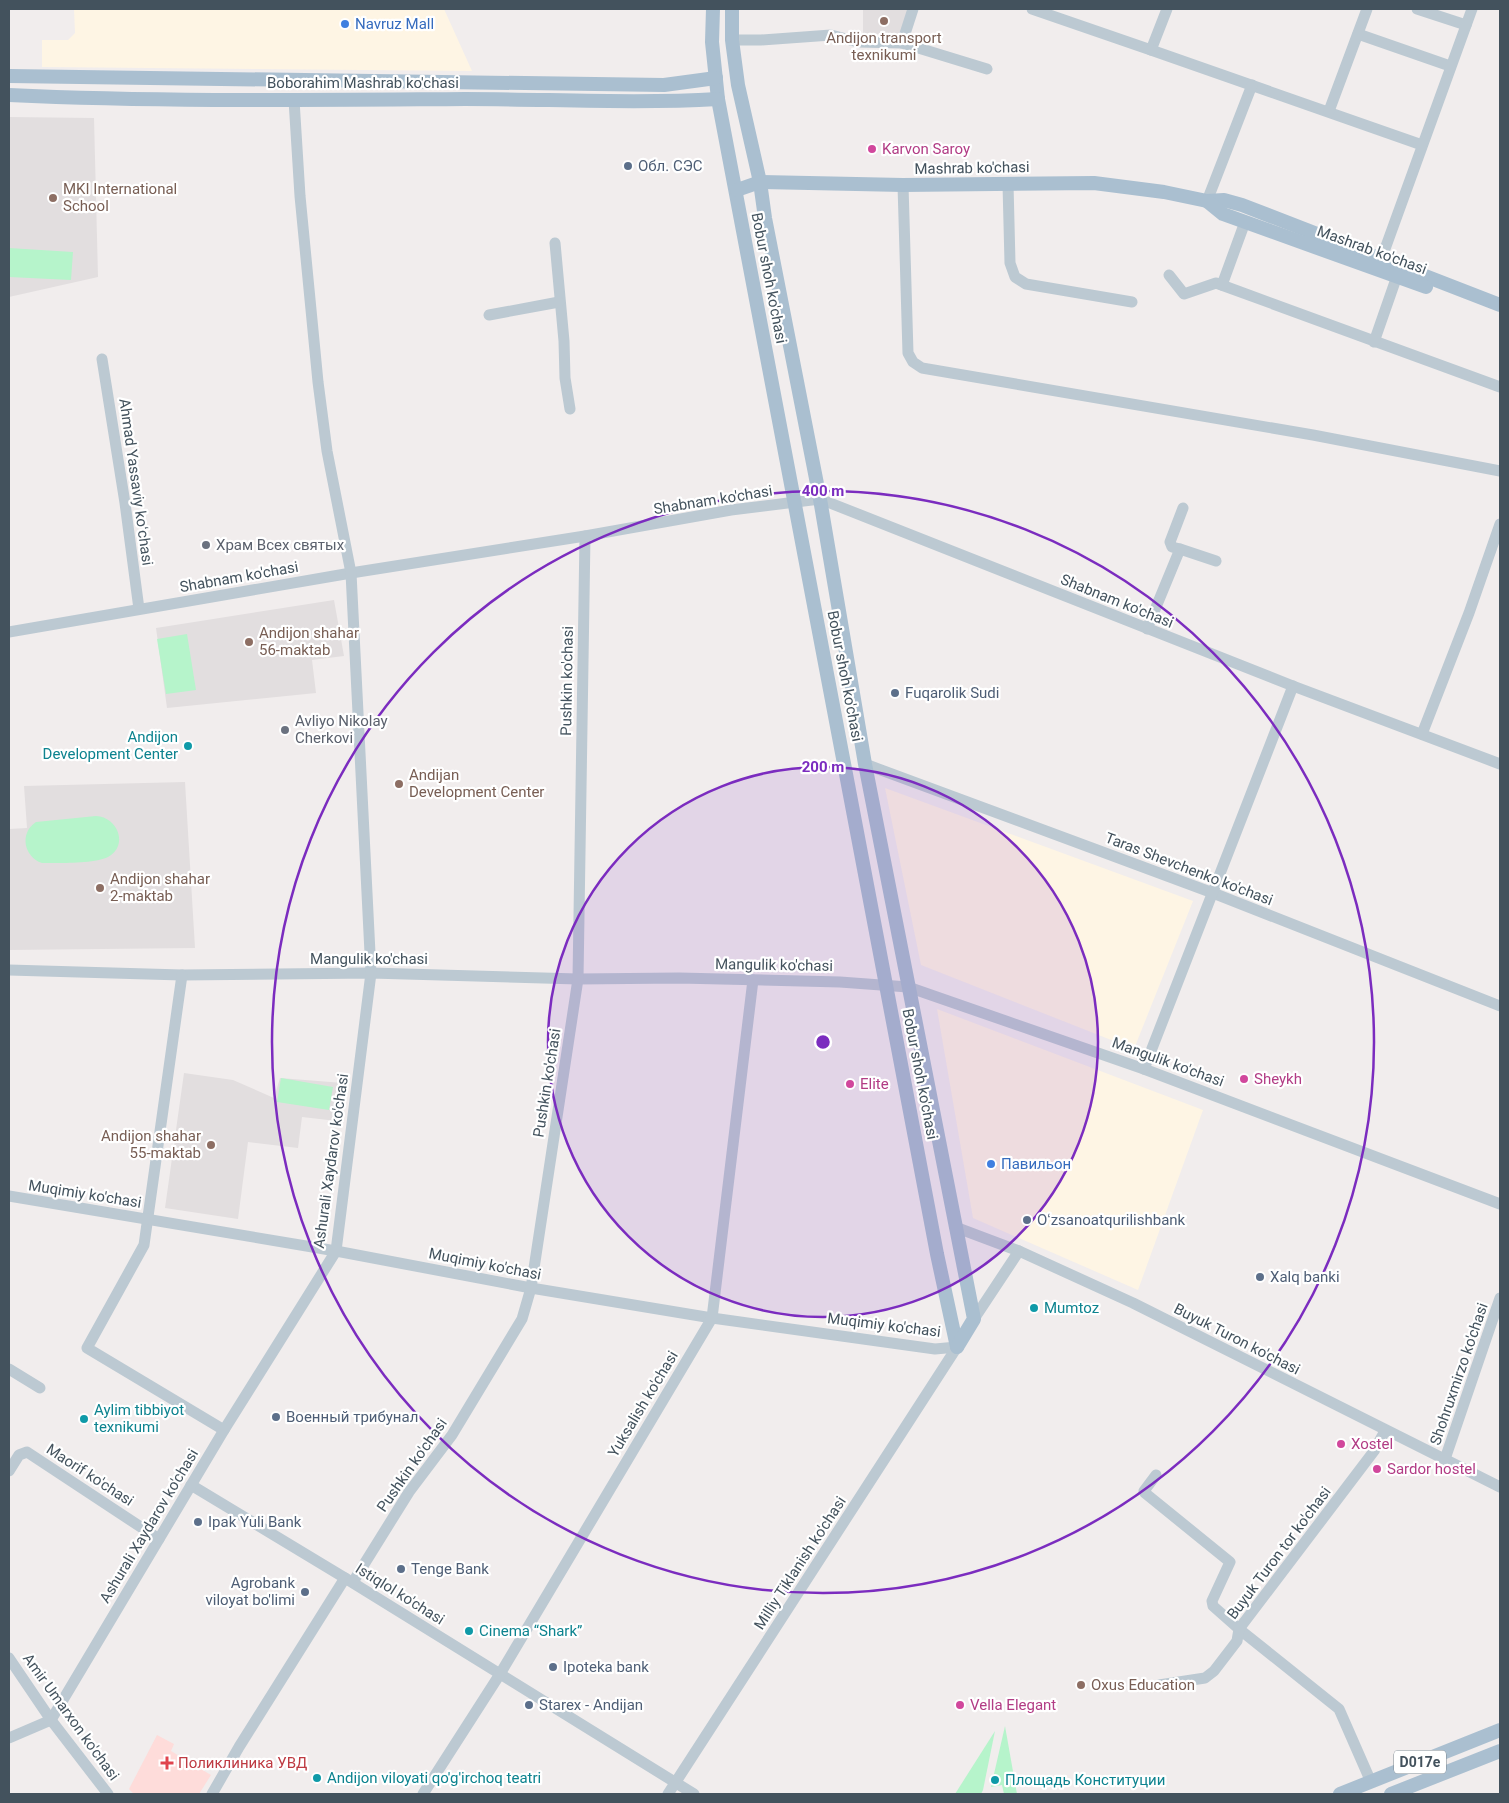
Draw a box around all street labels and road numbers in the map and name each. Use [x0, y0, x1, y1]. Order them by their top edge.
street label: Boborahim Mashrab ko'chasi [267, 74, 459, 92]
street label: Mashrab ko'chasi [914, 158, 1030, 178]
street label: Bobur shoh ko'chasi [747, 211, 791, 345]
street label: Mashrab ko'chasi [1315, 222, 1429, 278]
street label: Ahmad Yassaviy koʻchasi [115, 397, 157, 567]
street label: Shabnam ko'chasi [652, 482, 774, 518]
street label: Shabnam ko'chasi [178, 558, 300, 596]
street label: Shabnam ko'chasi [1058, 570, 1176, 632]
street label: Bobur shoh ko'chasi [823, 609, 867, 743]
street label: Pushkin ko'chasi [557, 626, 577, 736]
street label: Taras Shevchenko ko'chasi [1103, 829, 1275, 909]
street label: Mangulik ko'chasi [310, 950, 428, 968]
street label: Mangulik ko'chasi [715, 955, 833, 975]
street label: Bobur shoh ko'chasi [898, 1007, 942, 1141]
street label: Pushkin ko'chasi [530, 1027, 564, 1139]
street label: Mangulik ko'chasi [1110, 1033, 1226, 1091]
street label: Ashurali Xaydarov ko'chasi [310, 1072, 352, 1250]
street label: Muqimiy ko'chasi [27, 1176, 143, 1212]
street label: Muqimiy ko'chasi [427, 1244, 543, 1284]
street label: Buyuk Turon ko'chasi [1171, 1299, 1303, 1379]
street label: Shohruxmirzo ko'chasi [1426, 1300, 1492, 1448]
street label: Muqimiy ko'chasi [826, 1309, 942, 1341]
street label: Yuksalish ko'chasi [604, 1348, 682, 1460]
street label: Pushkin ko'chasi [373, 1415, 451, 1515]
street label: Maorif ko'chasi [43, 1440, 137, 1510]
street label: Ashurali Xaydarov ko'chasi [96, 1446, 202, 1606]
street label: Buyuk Turon tor ko'chasi [1223, 1483, 1335, 1623]
street label: Milliy Tiklanish ko'chasi [750, 1493, 850, 1633]
street label: Istiqlol ko'chasi [352, 1559, 448, 1629]
street label: Amir Umarxon ko'chasi [19, 1650, 123, 1784]
road number: D017e [1394, 1750, 1446, 1774]

